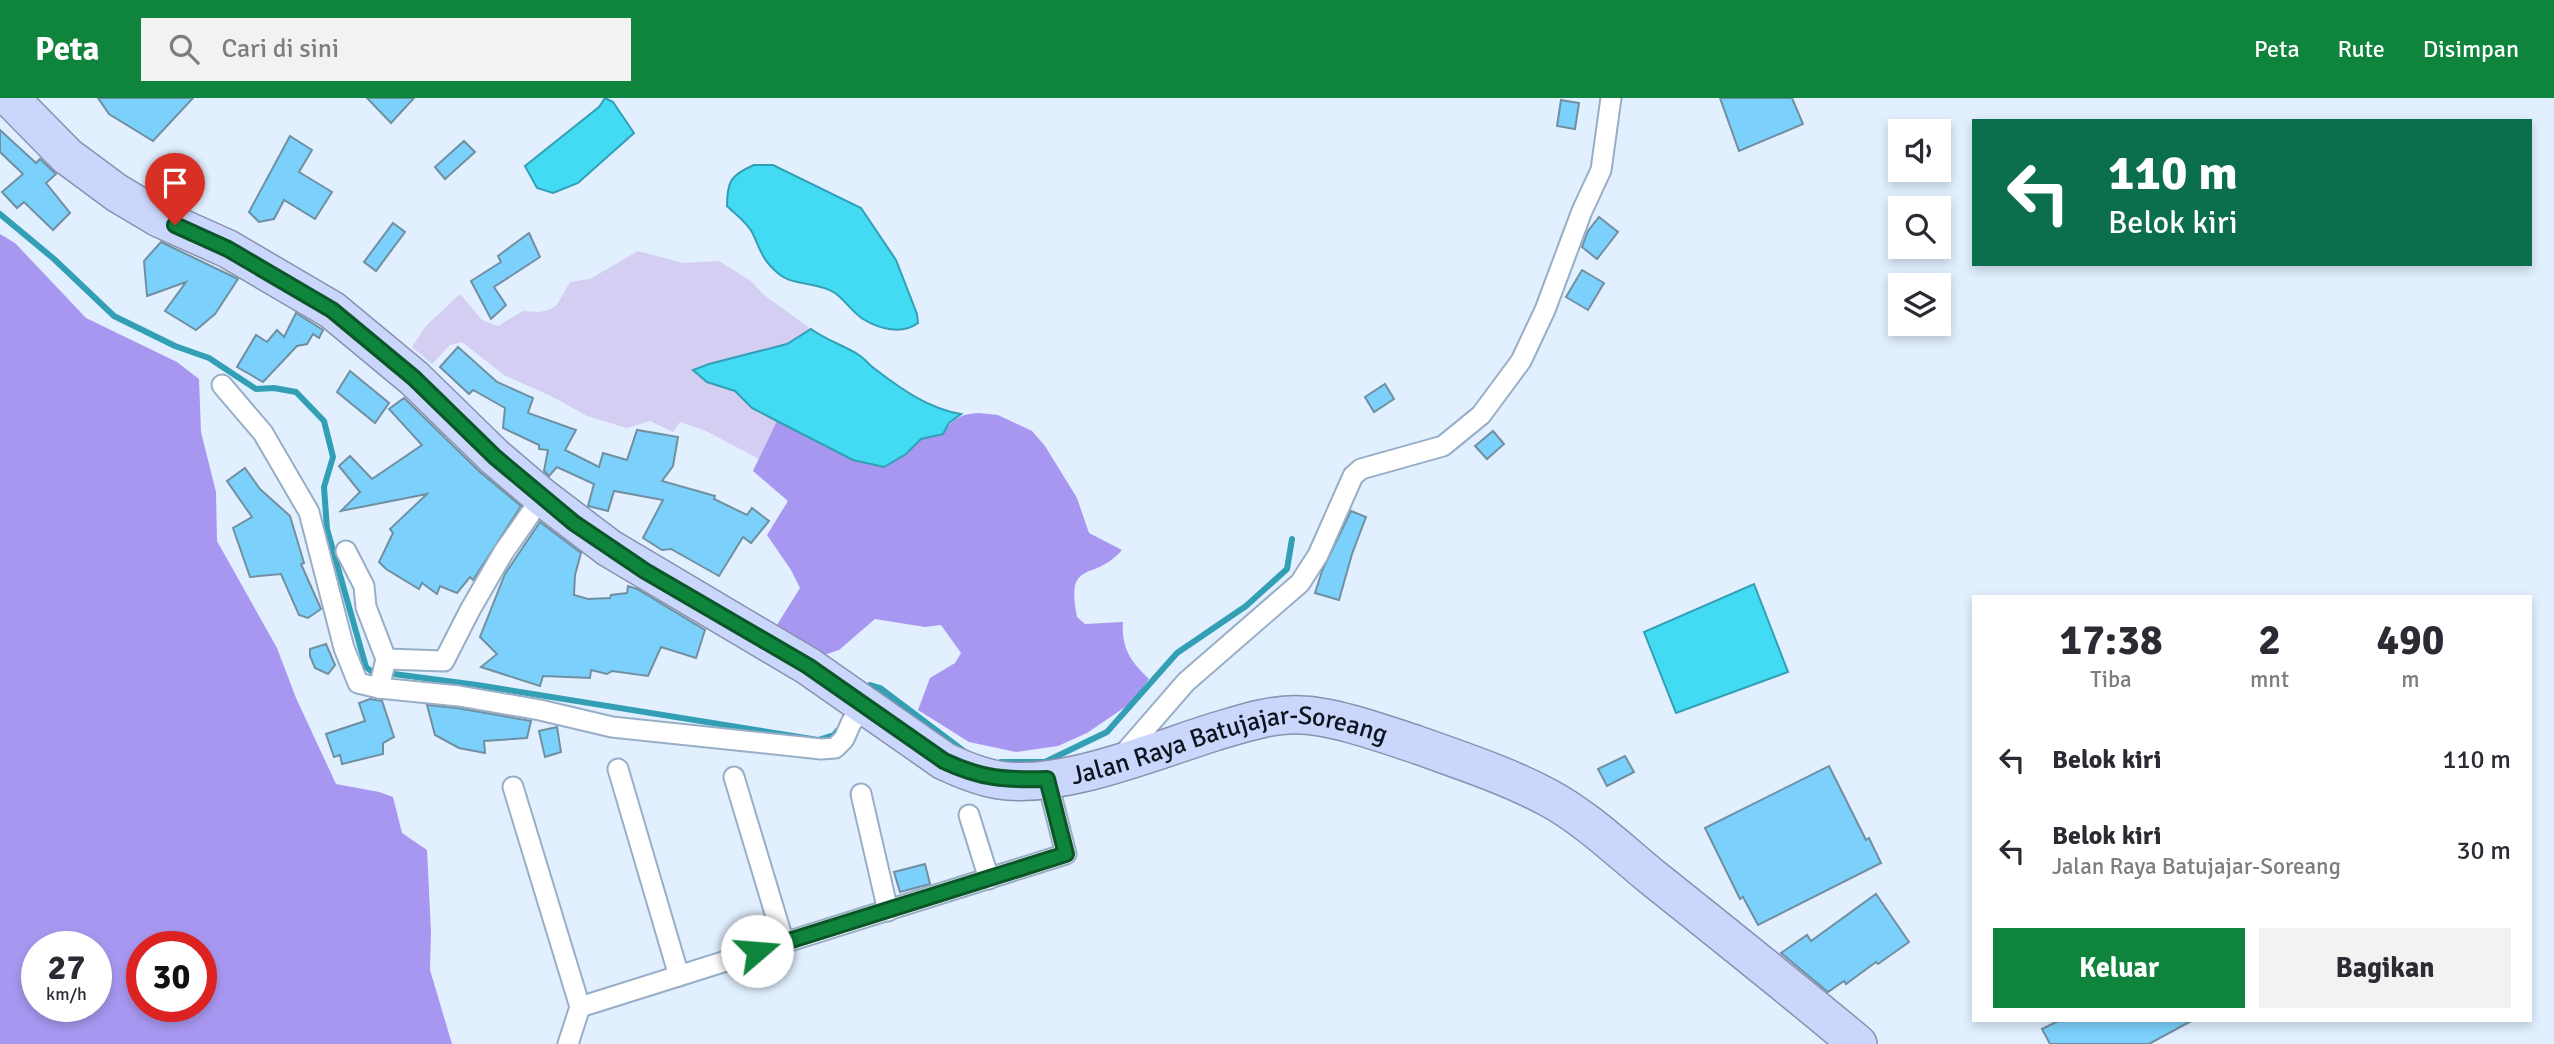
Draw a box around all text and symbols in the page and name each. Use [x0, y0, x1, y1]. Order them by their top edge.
search box [141, 18, 631, 81]
text: Peta [35, 29, 99, 70]
icon: search [165, 30, 203, 68]
text: Cari di sini [221, 33, 339, 65]
text: Peta [2254, 34, 2300, 64]
text: Rute [2338, 34, 2385, 64]
text: Disimpan [2423, 34, 2519, 64]
map controls [1888, 119, 1951, 336]
button: sound [1888, 119, 1951, 182]
text: 110 m [2108, 143, 2238, 203]
icon: left [1993, 147, 2084, 238]
pin [145, 153, 205, 225]
icon: arrive [156, 164, 194, 202]
button: search [1888, 196, 1951, 259]
text: Belok kiri [2108, 203, 2238, 242]
button: layers [1888, 273, 1951, 336]
text: 17:38 [2059, 615, 2163, 666]
text: 2 [2258, 615, 2281, 666]
text: 490 [2376, 615, 2444, 666]
text: Tiba [2090, 665, 2132, 694]
text: mnt [2250, 665, 2289, 694]
text: m [2401, 665, 2420, 694]
street label: Jalan Raya Batujajar-Soreang [1068, 700, 1392, 792]
icon: left [1993, 741, 2031, 779]
text: Belok kiri [2052, 744, 2161, 776]
text: 110 m [2442, 744, 2511, 776]
text: Belok kiri [2052, 820, 2161, 852]
icon: left [1993, 832, 2031, 870]
text: 30 m [2456, 835, 2511, 867]
text: Jalan Raya Batujajar-Soreang [2052, 852, 2341, 881]
position arrow [720, 914, 794, 988]
button: Keluar [1993, 928, 2245, 1008]
button: Bagikan [2259, 928, 2511, 1008]
speed limit sign: 30 [126, 931, 217, 1022]
text: 27 [48, 946, 85, 989]
text: km/h [46, 983, 87, 1005]

